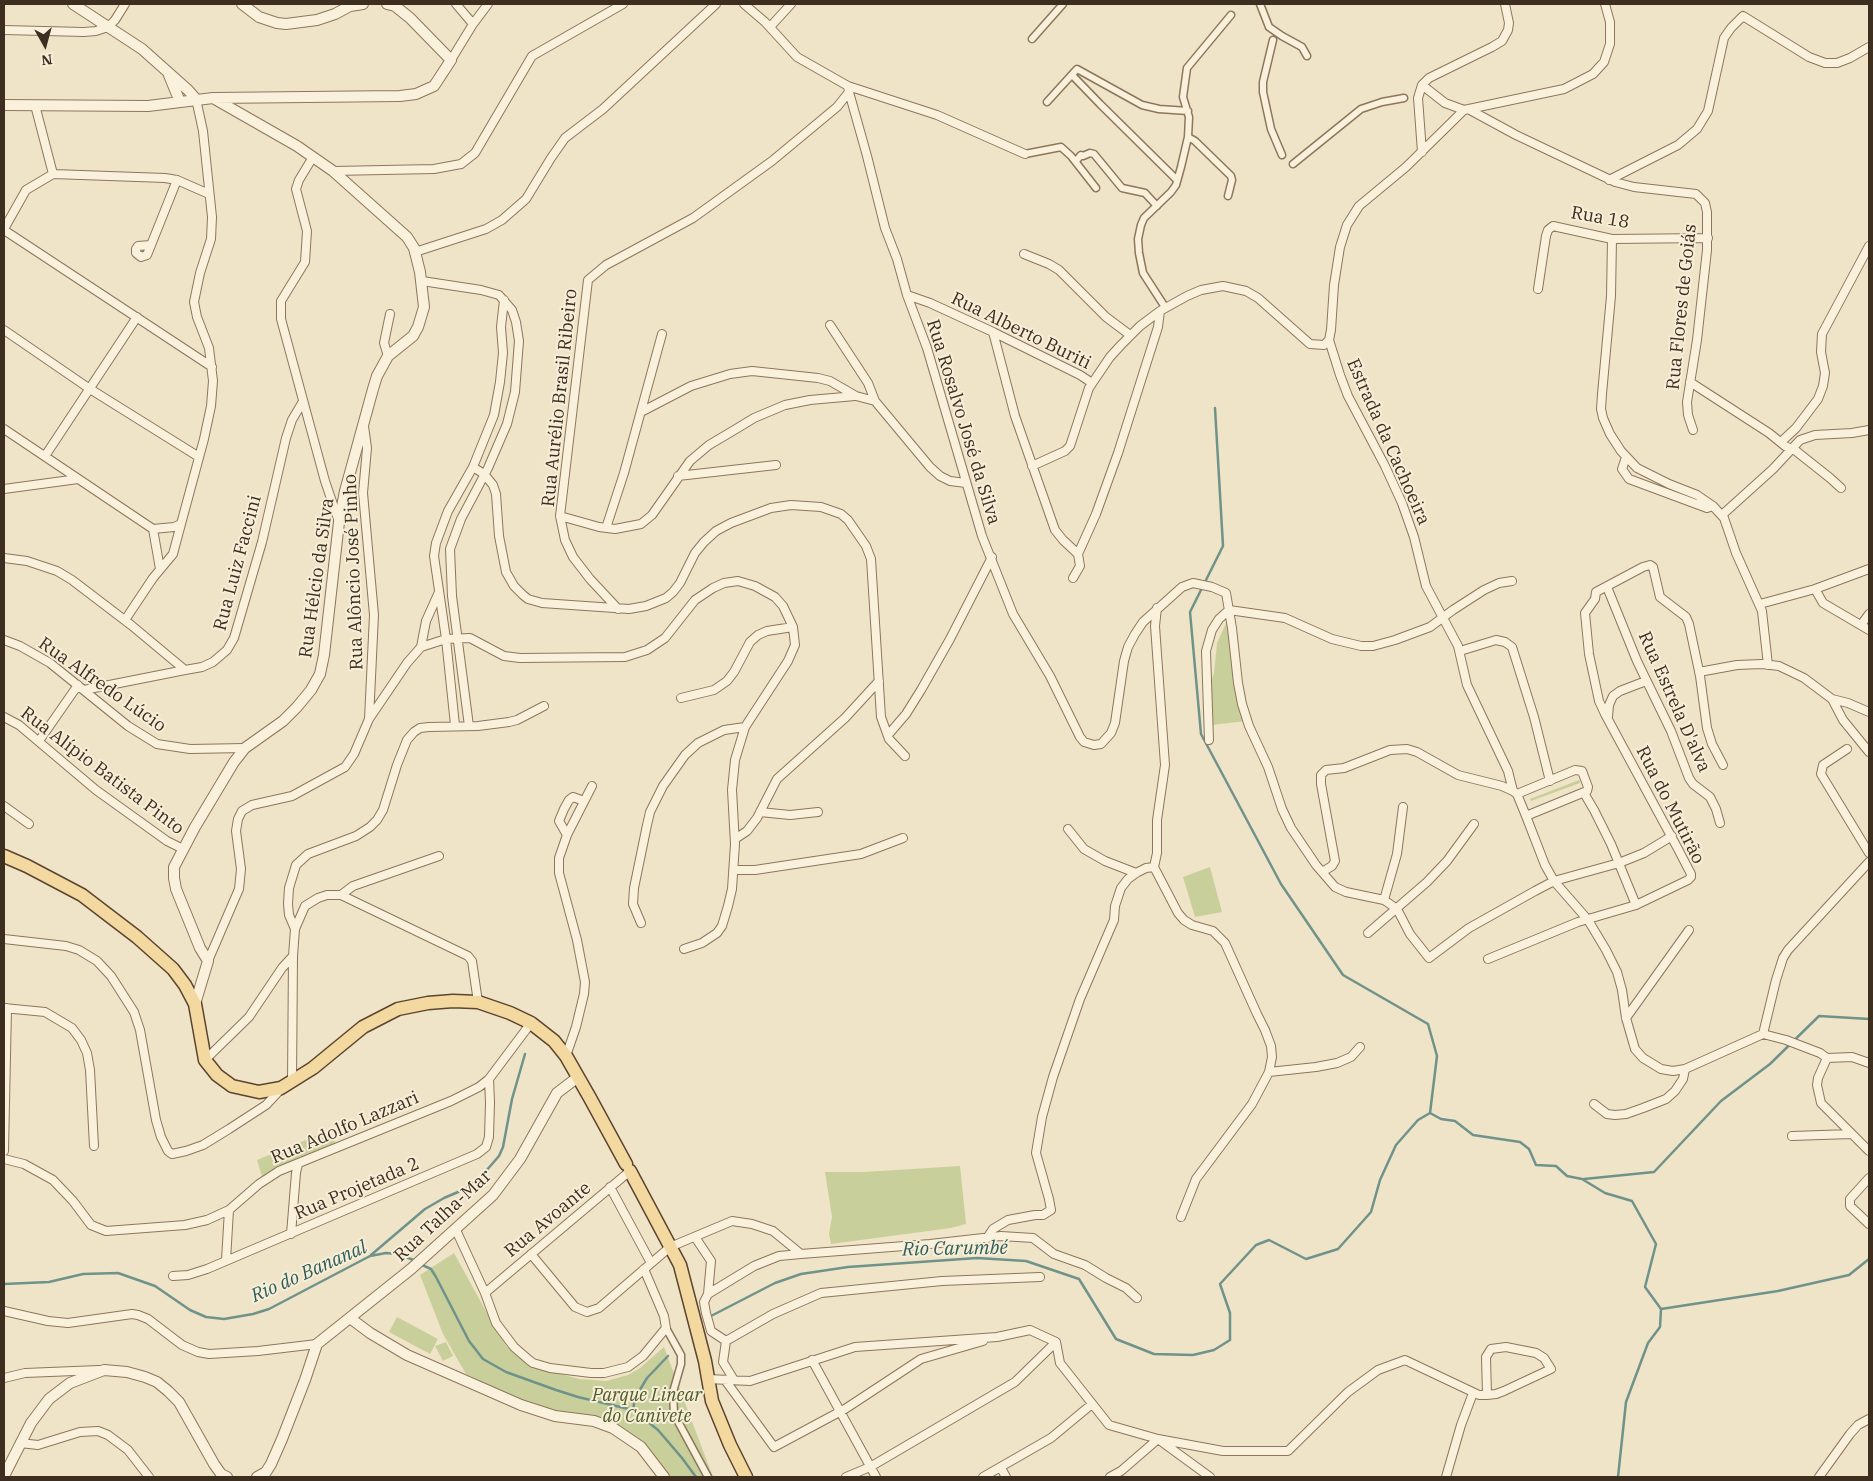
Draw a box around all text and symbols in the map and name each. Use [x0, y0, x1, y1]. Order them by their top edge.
north arrow [20, 20, 70, 70]
text: N [40, 50, 53, 69]
street label: Rua 18 [1569, 202, 1631, 234]
street label: Rua Flores de Goiás [1663, 223, 1701, 391]
street label: Rua Aurélio Brasil Ribeiro [538, 288, 582, 508]
street label: Rua Alberto Buriti [948, 288, 1094, 374]
street label: Rua Rosalvo José da Silva [921, 317, 1005, 527]
street label: Estrada da Cachoeira [1342, 356, 1434, 528]
street label: Rua Alôncio José Pinho [340, 474, 368, 670]
street label: Rua Luiz Faccini [210, 493, 266, 633]
street label: Rua Hélcio da Silva [295, 497, 339, 659]
street label: Rua Estrela D'alva [1633, 628, 1715, 776]
street label: Rua Alfredo Lúcio [34, 633, 170, 737]
street label: Rua Alípio Batista Pinto [16, 702, 188, 840]
street label: Rua do Mutirão [1631, 743, 1709, 867]
street label: Rua Adolfo Lazzari [268, 1087, 422, 1169]
street label: Rua Projetada 2 [291, 1153, 423, 1225]
street label: Rua Talha-Mar [390, 1165, 496, 1267]
street label: Rua Avoante [500, 1178, 596, 1262]
water label: Rio do Bananal [248, 1236, 370, 1308]
water label: Rio Carumbé [902, 1237, 1008, 1261]
park label: Parque Linear do Canivete [592, 1385, 702, 1428]

